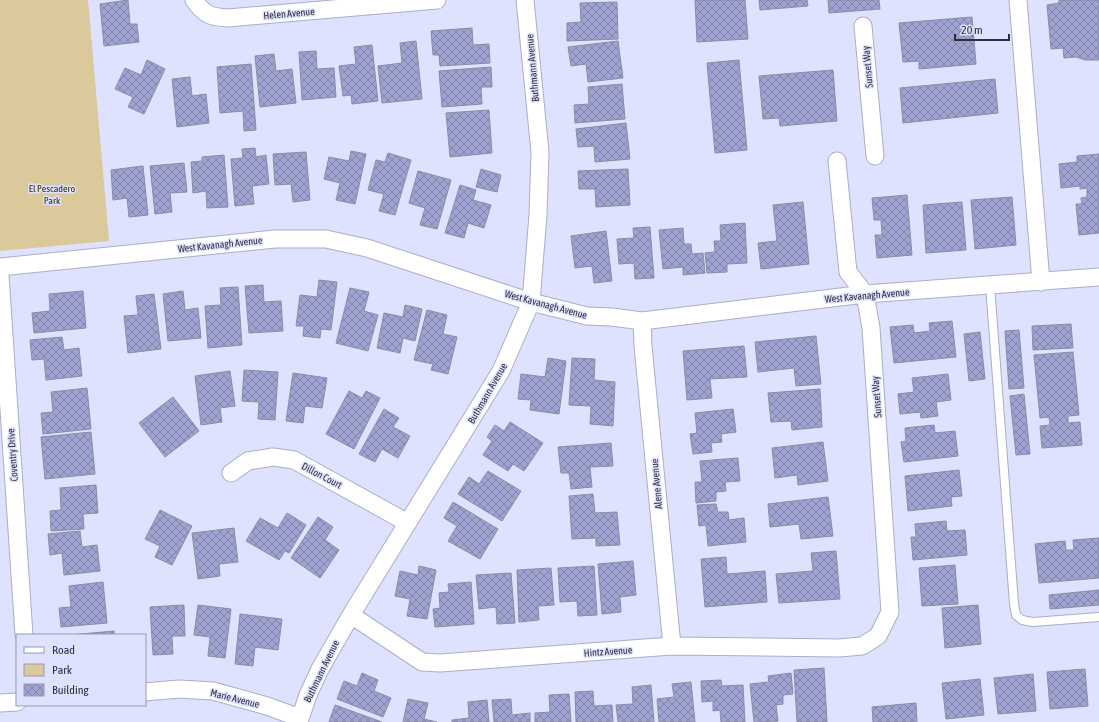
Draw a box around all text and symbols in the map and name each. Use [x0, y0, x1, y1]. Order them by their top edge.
street label: Helen Avenue [263, 6, 316, 21]
scale bar [955, 16, 1009, 42]
text: 20 m [961, 23, 983, 37]
street label: Buthmann Avenue [524, 33, 541, 102]
street label: Sunset Way [860, 46, 875, 88]
park label: El Pescadero Park [29, 183, 76, 206]
street label: West Kavanagh Avenue [177, 235, 263, 254]
street label: West Kavanagh Avenue [824, 286, 910, 305]
street label: West Kavanagh Avenue [503, 288, 589, 321]
street label: Buthmann Avenue [466, 361, 509, 425]
street label: Sunset Way [870, 376, 883, 418]
street label: Coventry Drive [5, 428, 20, 482]
street label: Alene Avenue [649, 458, 664, 510]
street label: Dillon Court [300, 460, 344, 491]
legend [16, 634, 146, 706]
street label: Buthmann Avenue [302, 638, 341, 704]
text: Road [52, 643, 75, 657]
street label: Hintz Avenue [583, 644, 633, 659]
text: Park [52, 663, 73, 677]
text: Building [52, 683, 90, 697]
street label: Marie Avenue [209, 687, 261, 710]

